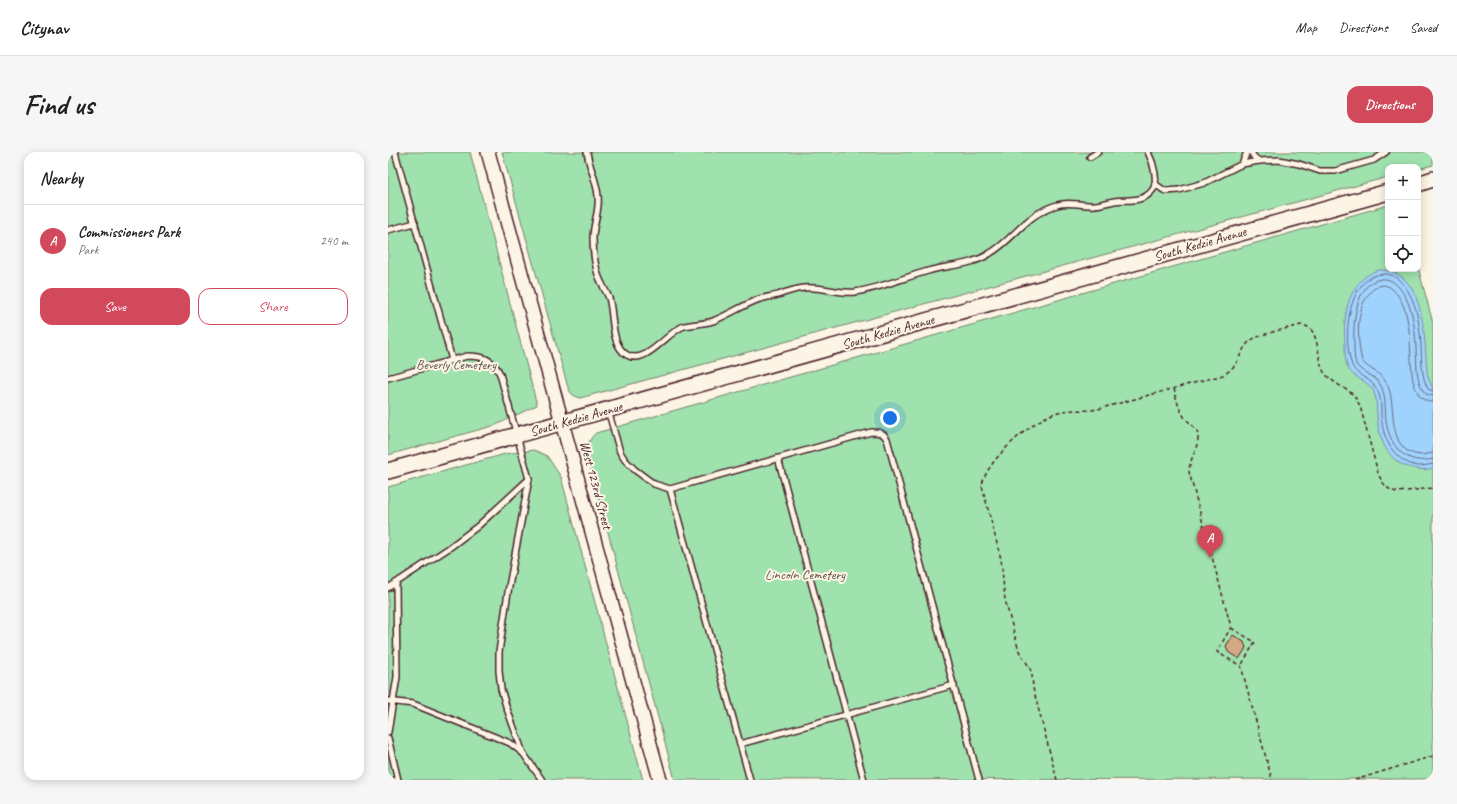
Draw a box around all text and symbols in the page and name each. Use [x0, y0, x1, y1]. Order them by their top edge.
text: Citynav [20, 16, 68, 40]
text: Map [1296, 19, 1317, 36]
text: Directions [1339, 19, 1388, 36]
text: Saved [1410, 19, 1437, 36]
button: Directions [1347, 86, 1433, 123]
text: Find us [24, 87, 94, 122]
map controls [1385, 164, 1421, 272]
button: + [1385, 164, 1421, 200]
text: Nearby [40, 168, 83, 189]
button: − [1385, 200, 1421, 236]
street label: South Kedzie Avenue [1152, 222, 1249, 265]
text: Commissioners Park [78, 223, 180, 242]
text: A [50, 233, 56, 249]
text: 240 m [320, 233, 348, 249]
button: locate [1385, 236, 1421, 272]
text: Park [78, 242, 99, 258]
button: Save [40, 288, 190, 325]
button: Share [198, 288, 348, 325]
street label: South Kedzie Avenue [840, 310, 937, 353]
park label: Beverly Cemetery [416, 356, 497, 373]
street label: South Kedzie Avenue [528, 397, 625, 440]
your location [880, 408, 900, 428]
street label: West 123rd Street [576, 439, 616, 532]
pin: A [1197, 525, 1223, 558]
park label: Lincoln Cemetery [765, 566, 846, 583]

